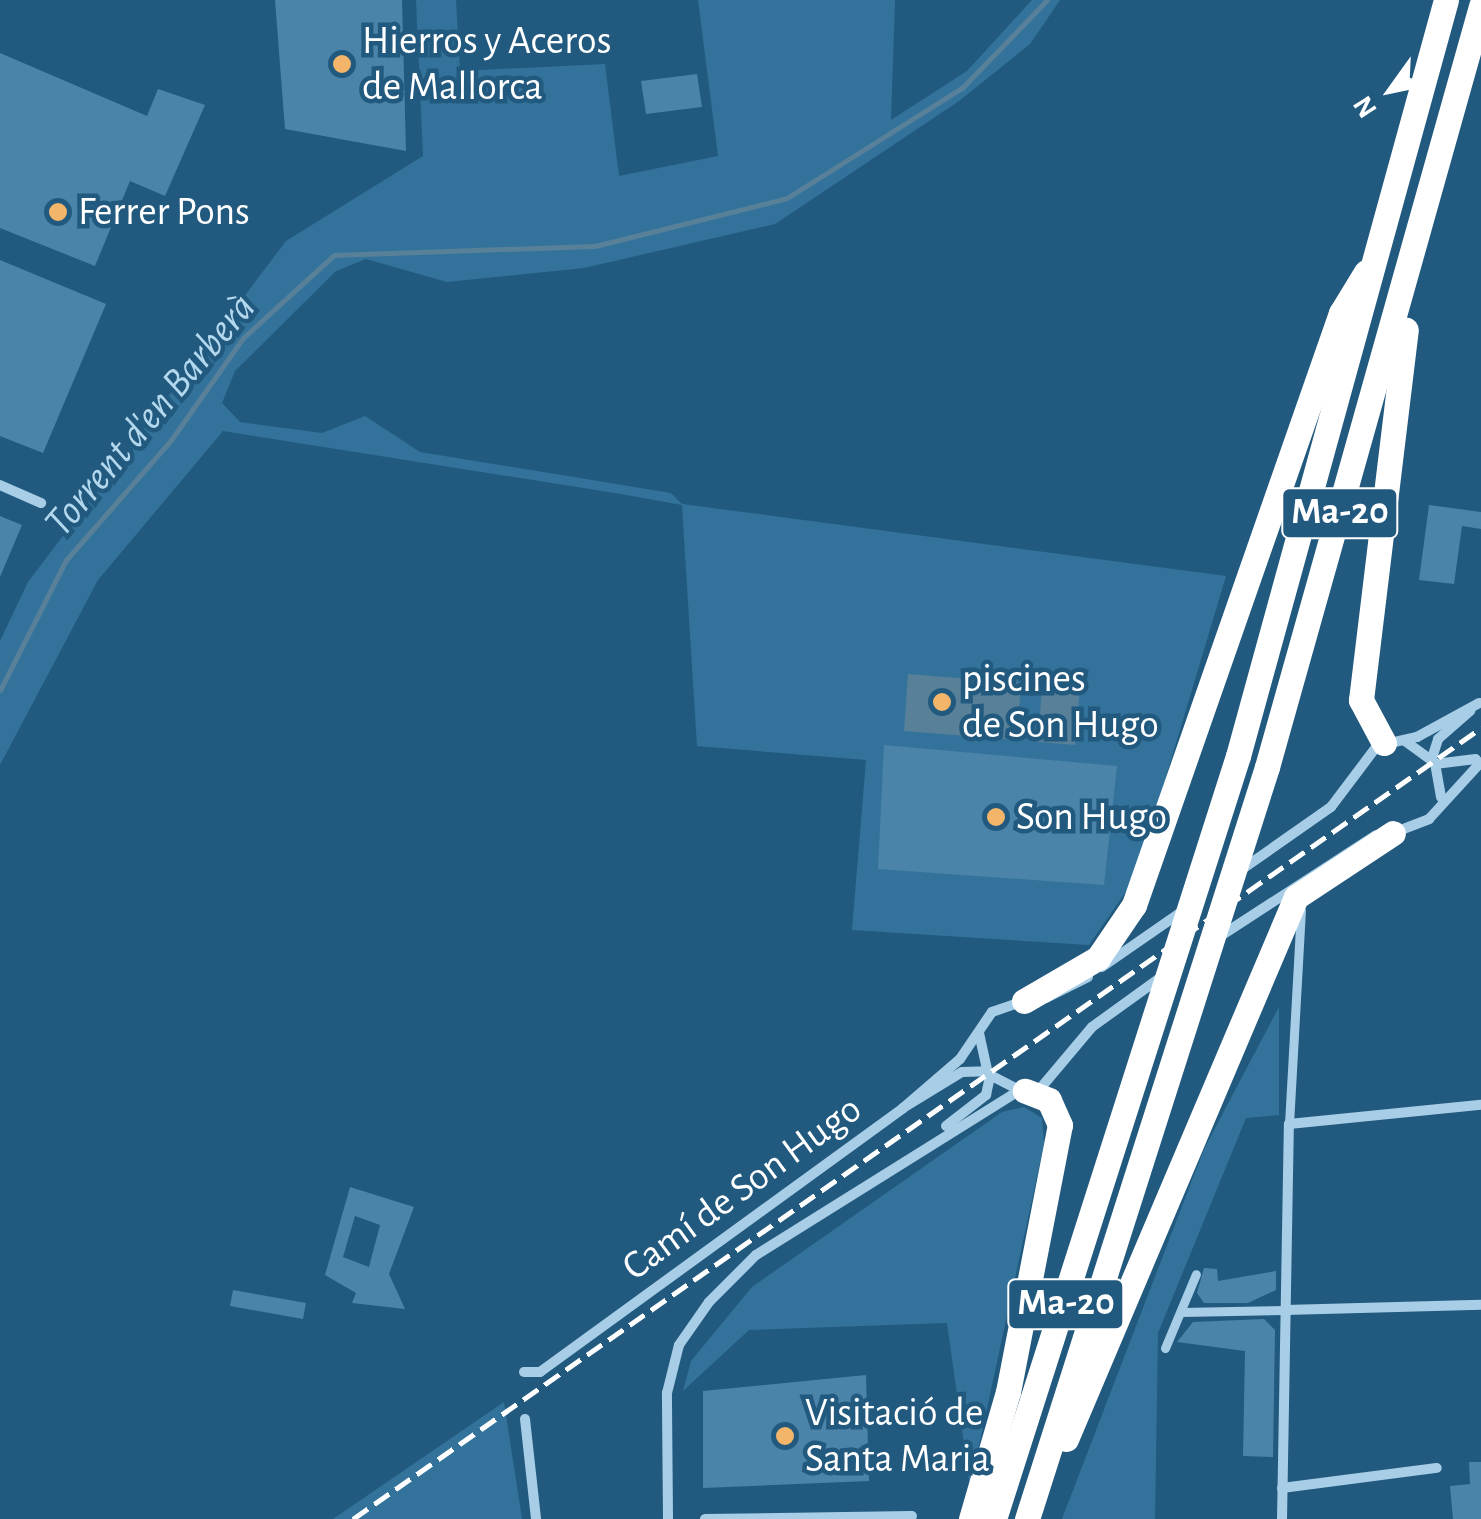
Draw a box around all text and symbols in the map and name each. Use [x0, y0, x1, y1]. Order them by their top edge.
place label: Hierros y Aceros de Mallorca [362, 17, 612, 111]
north arrow [1341, 40, 1441, 140]
marker: Hierros y Aceros de Mallorca [331, 53, 353, 75]
text: N [1349, 91, 1383, 122]
place label: Ferrer Pons [78, 188, 250, 236]
marker: Ferrer Pons [47, 201, 69, 223]
water label: Torrent d'en Barberà [34, 283, 266, 547]
road number: Ma-20 [1280, 480, 1400, 546]
place label: piscines de Son Hugo [962, 655, 1159, 749]
marker: piscines de Son Hugo [931, 691, 953, 713]
place label: Son Hugo [1016, 793, 1167, 841]
marker: Son Hugo [985, 806, 1007, 828]
street label: Camí de Son Hugo [613, 1085, 871, 1291]
road number: Ma-20 [1006, 1271, 1126, 1337]
place label: Visitació de Santa Maria [805, 1389, 990, 1483]
marker: Visitació de Santa Maria [774, 1425, 796, 1447]

